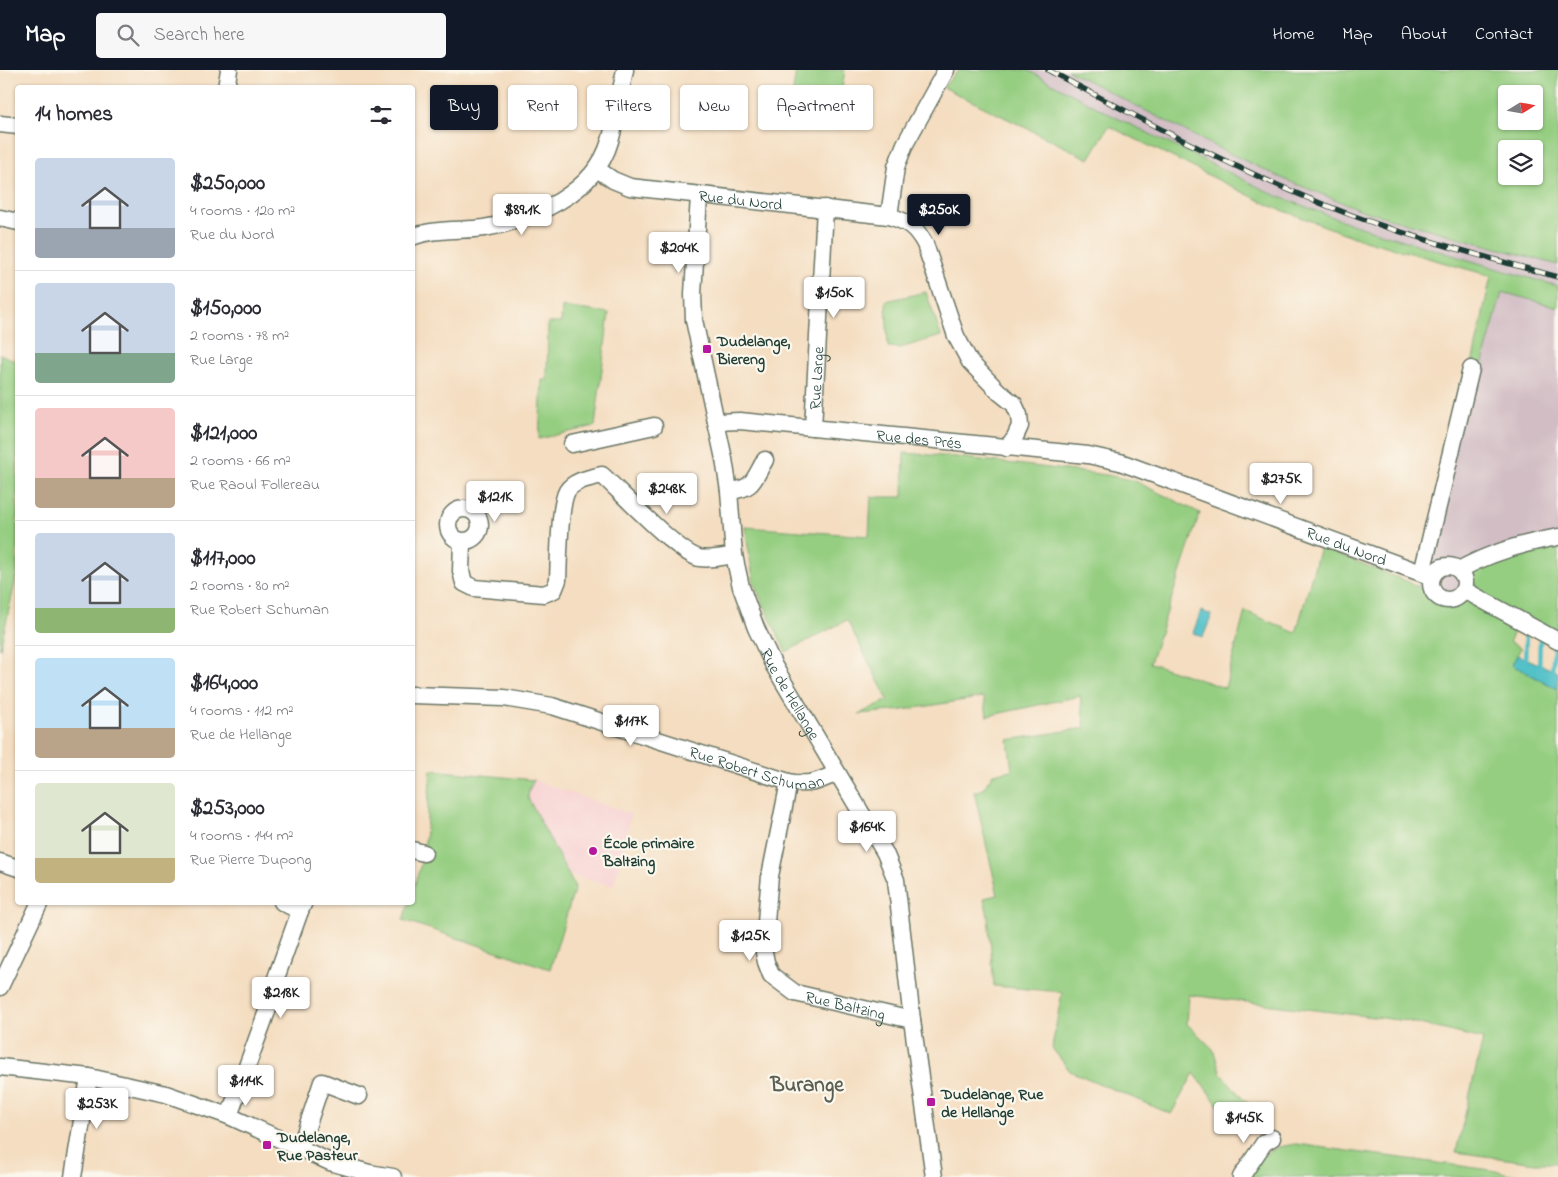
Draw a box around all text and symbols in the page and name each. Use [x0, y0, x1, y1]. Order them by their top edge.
search box [96, 13, 446, 58]
text: Map [25, 18, 66, 53]
icon: search [114, 21, 142, 49]
text: Search here [154, 22, 245, 49]
text: Home [1273, 22, 1314, 48]
text: Map [1342, 22, 1373, 48]
text: About [1401, 22, 1447, 48]
text: Contact [1475, 22, 1533, 48]
chip: Buy [430, 85, 498, 130]
chip: Rent [508, 85, 577, 130]
chip: Filters [587, 85, 670, 130]
chip: New [680, 85, 748, 130]
chip: Apartment [758, 85, 873, 130]
north arrow [1498, 85, 1542, 130]
map controls [1498, 85, 1543, 185]
text: 14 homes [35, 100, 113, 130]
icon: filters [367, 101, 395, 129]
button: layers [1498, 140, 1543, 185]
text: $250,000 [190, 169, 265, 199]
icon: home [75, 178, 135, 238]
street label: Rue du Nord [697, 185, 784, 218]
pin: $89.1K [481, 194, 563, 236]
pin: $250K [904, 194, 974, 236]
text: $89.1K [504, 198, 540, 222]
text: $250K [918, 198, 960, 222]
text: 4 rooms · 120 m² [190, 199, 295, 223]
text: Rue du Nord [190, 223, 274, 247]
pin: $204K [644, 232, 714, 274]
text: $204K [660, 236, 698, 260]
pin: $150K [799, 276, 869, 319]
text: $150K [815, 281, 853, 305]
text: $150,000 [190, 294, 261, 324]
icon: home [75, 303, 135, 363]
text: 2 rooms · 78 m² [190, 324, 289, 348]
place label: Dudelange, Biereng [716, 330, 791, 373]
marker: Dudelange, Biereng [701, 343, 713, 355]
street label: Rue Large [804, 345, 831, 410]
text: Rue Large [190, 348, 253, 372]
text: $121,000 [190, 419, 257, 449]
street label: Rue des Prés [875, 424, 963, 457]
icon: home [75, 428, 135, 488]
text: 2 rooms · 66 m² [190, 449, 291, 473]
pin: $275K [1246, 462, 1316, 505]
text: $275K [1260, 467, 1302, 491]
pin: $248K [632, 472, 702, 515]
text: Rue Raoul Follereau [190, 473, 320, 497]
text: $248K [648, 477, 686, 501]
pin: $121K [460, 480, 530, 523]
text: $121K [477, 485, 513, 509]
street label: Rue du Nord [1302, 522, 1390, 573]
text: $117,000 [190, 544, 256, 574]
icon: home [75, 553, 135, 613]
text: 2 rooms · 80 m² [190, 574, 290, 598]
text: Rue Robert Schuman [190, 598, 329, 622]
street label: Rue de Hellange [753, 645, 826, 746]
text: $164,000 [190, 669, 258, 699]
icon: home [75, 678, 135, 738]
text: 4 rooms · 112 m² [190, 699, 293, 723]
pin: $117K [596, 704, 666, 747]
text: $117K [614, 709, 648, 733]
text: Rue de Hellange [190, 723, 292, 747]
street label: Rue Robert Schuman [686, 741, 828, 798]
text: $253,000 [190, 794, 265, 824]
icon: home [75, 803, 135, 863]
pin: $164K [832, 810, 902, 853]
text: $164K [849, 815, 885, 839]
text: 4 rooms · 144 m² [190, 824, 294, 848]
place label: École primaire Baltzing [602, 832, 695, 875]
marker: École primaire Baltzing [587, 845, 599, 857]
text: Rue Pierre Dupong [190, 848, 312, 872]
pin: $125K [715, 920, 785, 962]
text: $125K [730, 924, 770, 948]
pin: $218K [246, 976, 316, 1019]
text: $218K [263, 981, 299, 1005]
street label: Rue Baltzing [803, 986, 887, 1027]
pin: $114K [211, 1064, 281, 1107]
text: $114K [229, 1069, 263, 1093]
district label: Burange [769, 1071, 844, 1103]
place label: Dudelange, Rue de Hellange [940, 1083, 1044, 1126]
pin: $253K [62, 1088, 132, 1130]
text: $253K [76, 1092, 118, 1116]
marker: Dudelange, Rue de Hellange [925, 1096, 937, 1108]
pin: $145K [1209, 1102, 1279, 1144]
text: $145K [1225, 1106, 1263, 1130]
place label: Dudelange, Rue Pasteur [276, 1126, 359, 1168]
marker: Dudelange, Rue Pasteur [261, 1139, 273, 1151]

